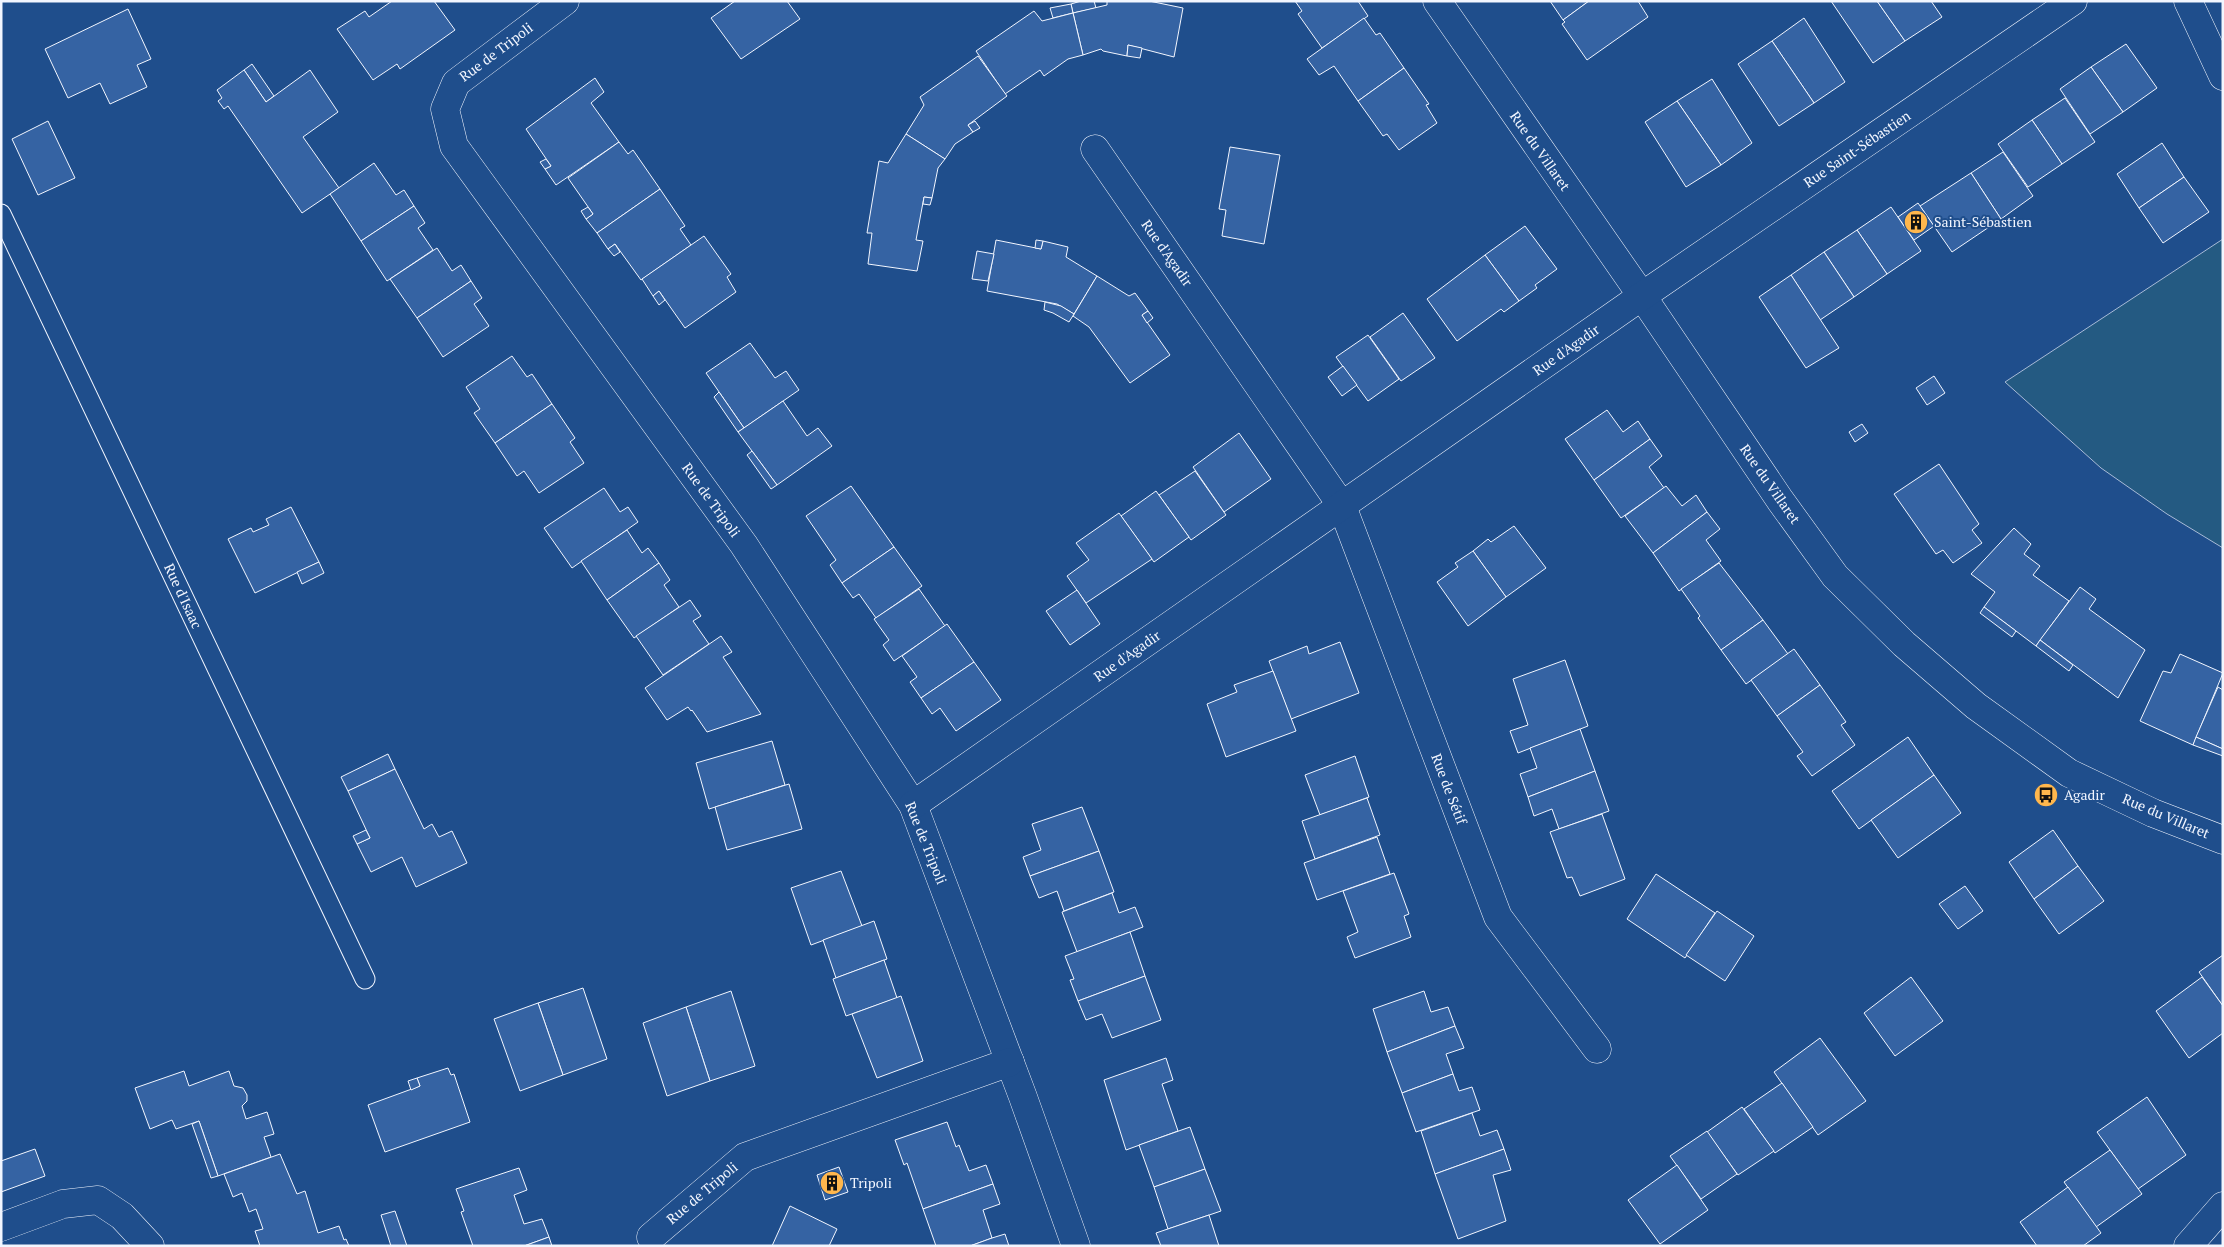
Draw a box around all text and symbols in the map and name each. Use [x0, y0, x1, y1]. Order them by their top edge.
street label: Rue de Tripoli [455, 18, 536, 86]
street label: Rue Saint-Sébastien [1800, 105, 1914, 191]
street label: Rue du Villaret [1506, 107, 1575, 195]
building icon: Saint-Sébastien [1903, 209, 1929, 235]
place label: Saint-Sébastien [1934, 212, 2032, 231]
street label: Rue d'Agadir [1137, 216, 1198, 290]
street label: Rue d'Agadir [1529, 319, 1603, 380]
street label: Rue du Villaret [1736, 440, 1805, 528]
street label: Rue de Tripoli [678, 459, 745, 541]
street label: Rue d'Isaac [160, 560, 207, 631]
street label: Rue d'Agadir [1090, 625, 1164, 686]
street label: Rue de Sétif [1427, 751, 1472, 828]
bus stop icon: Agadir [2033, 782, 2059, 808]
place label: Agadir [2064, 785, 2105, 804]
street label: Rue du Villaret [2120, 789, 2213, 843]
street label: Rue de Tripoli [901, 799, 952, 887]
street label: Rue de Tripoli [662, 1157, 741, 1228]
building icon: Tripoli [819, 1170, 845, 1196]
place label: Tripoli [850, 1173, 892, 1192]

